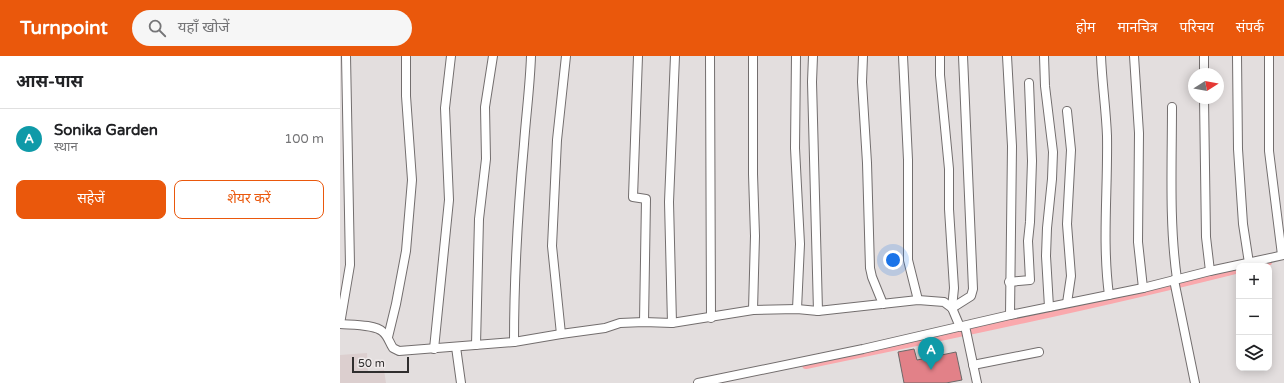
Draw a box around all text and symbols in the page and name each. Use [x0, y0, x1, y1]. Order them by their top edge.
search box [132, 10, 412, 46]
text: Turnpoint [20, 17, 108, 39]
icon: search [146, 17, 168, 39]
text: यहाँ खोजें [178, 18, 229, 36]
text: होम [1076, 19, 1095, 36]
text: मानचित्र [1117, 19, 1158, 36]
text: परिचय [1180, 19, 1214, 36]
text: संपर्क [1236, 19, 1264, 36]
north arrow [1188, 68, 1224, 104]
text: आस-पास [16, 71, 83, 92]
text: Sonika Garden [54, 121, 158, 139]
text: A [24, 131, 34, 147]
text: 100 m [284, 131, 324, 147]
text: स्थान [54, 139, 78, 155]
button: सहेजें [16, 180, 166, 219]
button: शेयर करें [174, 180, 324, 219]
your location [883, 250, 903, 270]
map controls [1236, 263, 1272, 371]
button: + [1236, 263, 1272, 299]
button: − [1236, 299, 1272, 335]
button: layers [1236, 335, 1272, 371]
pin: A [918, 337, 944, 370]
scale bar [352, 355, 409, 374]
text: 50 m [358, 357, 385, 370]

